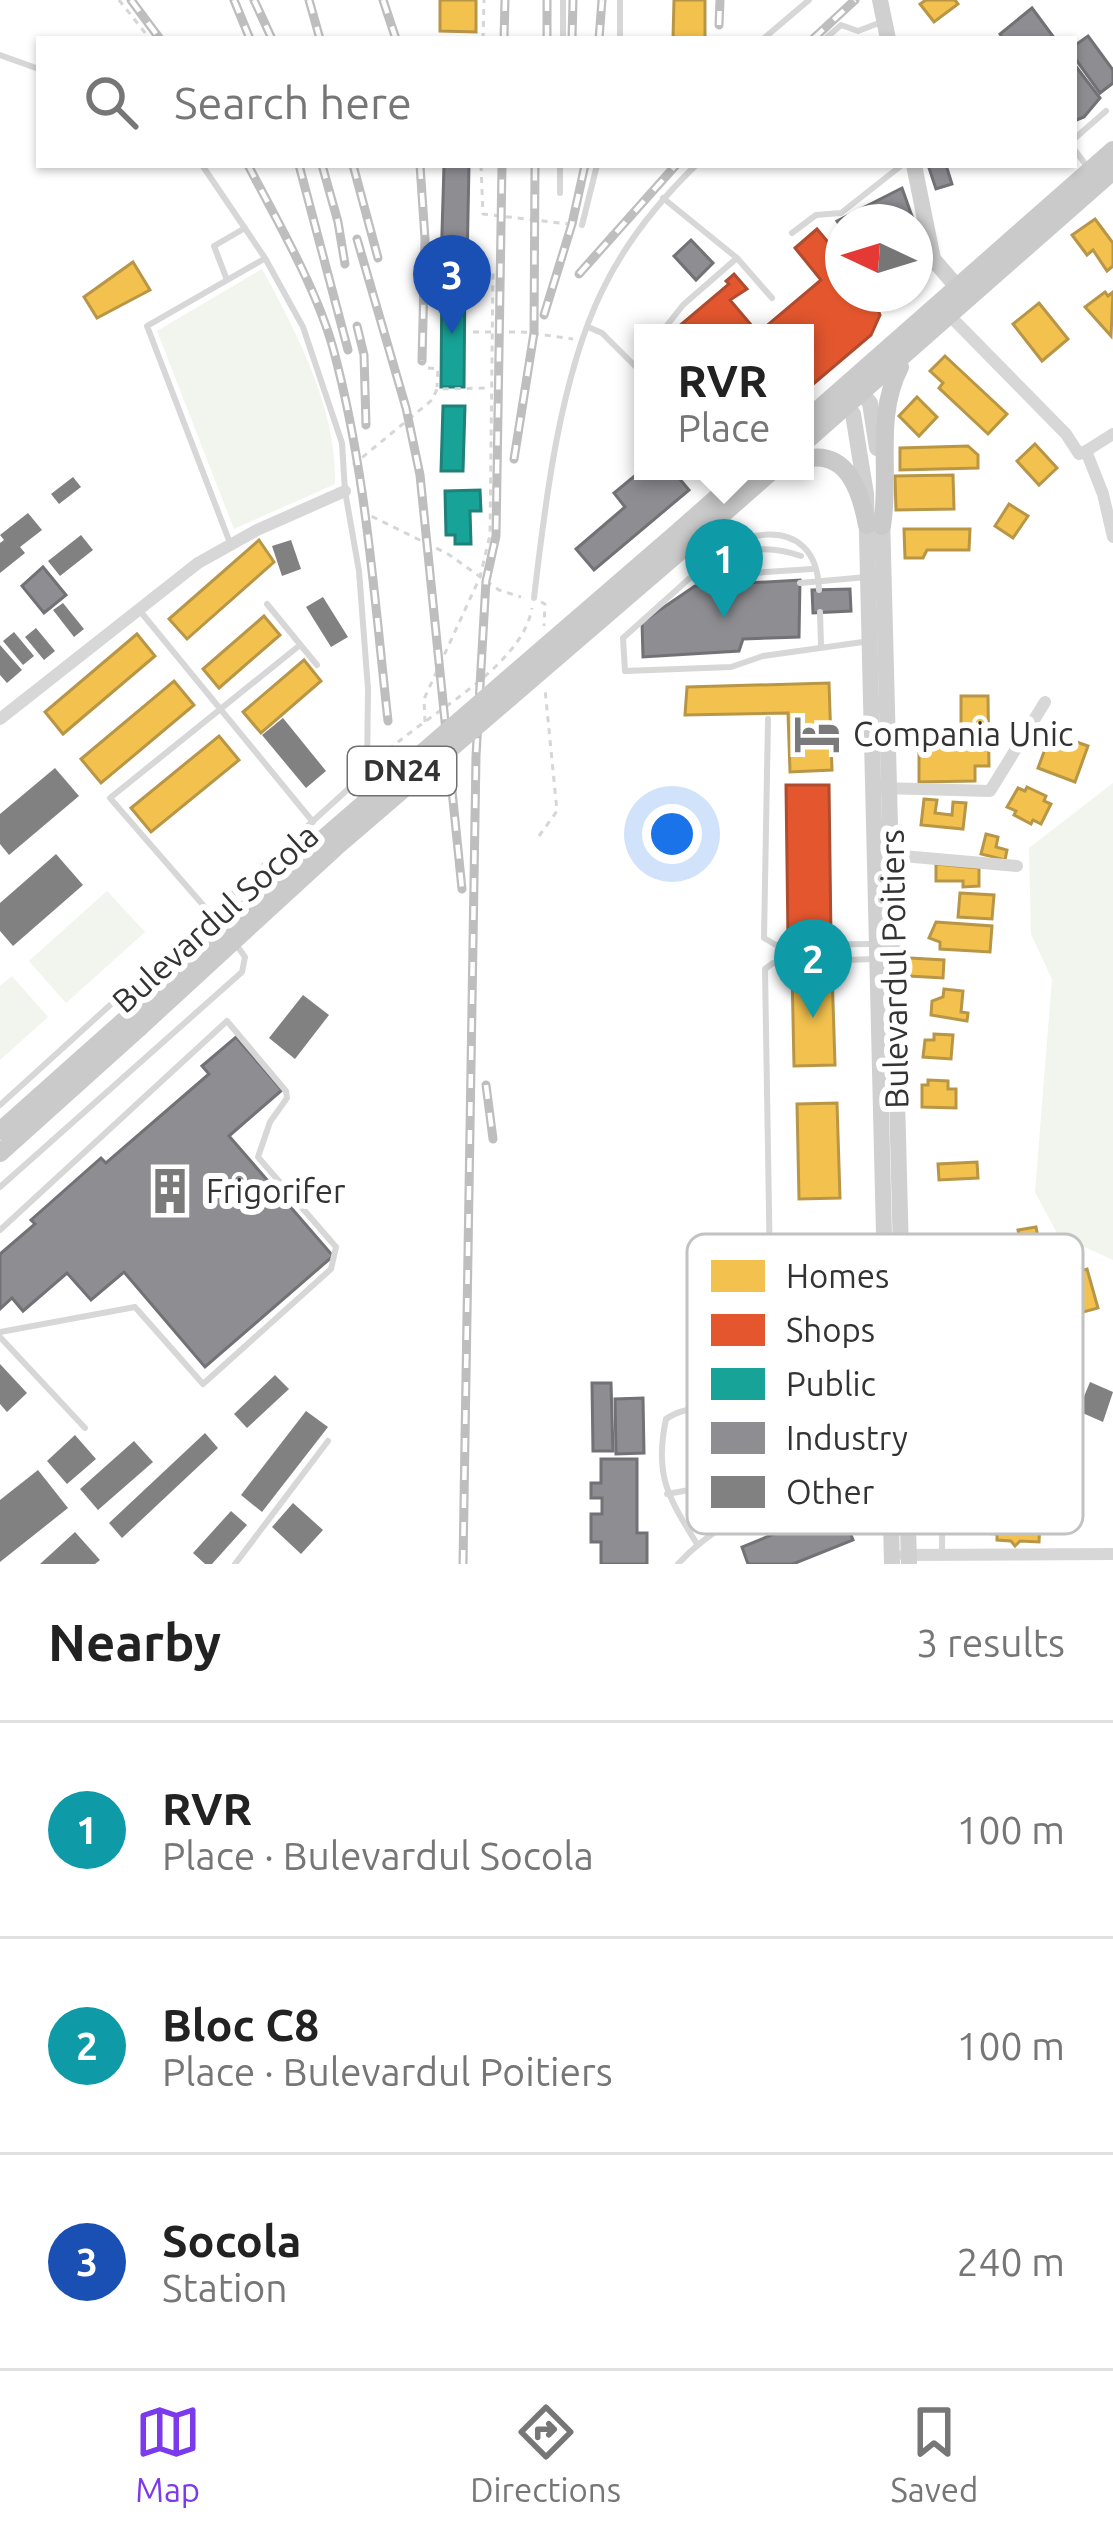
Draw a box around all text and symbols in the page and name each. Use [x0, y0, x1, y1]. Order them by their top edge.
search box [36, 36, 1077, 168]
icon: search [78, 69, 144, 135]
text: Search here [174, 77, 412, 128]
north arrow [825, 204, 933, 312]
pin: 3 [413, 235, 491, 334]
popup [634, 324, 814, 480]
text: RVR [677, 355, 767, 406]
text: Place [677, 406, 771, 449]
pin: 1 [685, 519, 763, 618]
hotel icon: Compania Unic [792, 709, 842, 759]
place label: Compania Unic [853, 715, 1073, 752]
road number: DN24 [348, 747, 456, 795]
your location [642, 804, 702, 864]
street label: Bulevardul Socola [104, 816, 325, 1019]
street label: Bulevardul Poitiers [873, 829, 914, 1109]
pin: 2 [774, 919, 852, 1018]
building icon: Frigorifer [145, 1166, 195, 1216]
place label: Frigorifer [206, 1172, 346, 1209]
legend [687, 1234, 1083, 1534]
text: Homes [786, 1257, 889, 1294]
text: Shops [786, 1311, 875, 1348]
text: Public [786, 1365, 876, 1402]
text: Industry [786, 1419, 908, 1456]
text: Other [786, 1473, 875, 1510]
text: Nearby [48, 1613, 221, 1671]
text: 3 results [916, 1621, 1065, 1664]
text: RVR [162, 1783, 252, 1834]
text: 1 [76, 1808, 98, 1851]
text: 100 m [956, 1808, 1065, 1851]
text: Place · Bulevardul Socola [162, 1834, 594, 1877]
text: Bloc C8 [162, 1999, 319, 2050]
text: 2 [76, 2024, 98, 2067]
text: 100 m [956, 2024, 1065, 2067]
text: Place · Bulevardul Poitiers [162, 2050, 613, 2093]
text: Socola [162, 2215, 302, 2266]
text: 3 [76, 2240, 98, 2283]
text: 240 m [956, 2240, 1065, 2283]
text: Station [162, 2266, 288, 2309]
tab: Map [135, 2399, 201, 2508]
tab: Directions [470, 2399, 621, 2508]
tab: Saved [890, 2399, 978, 2508]

